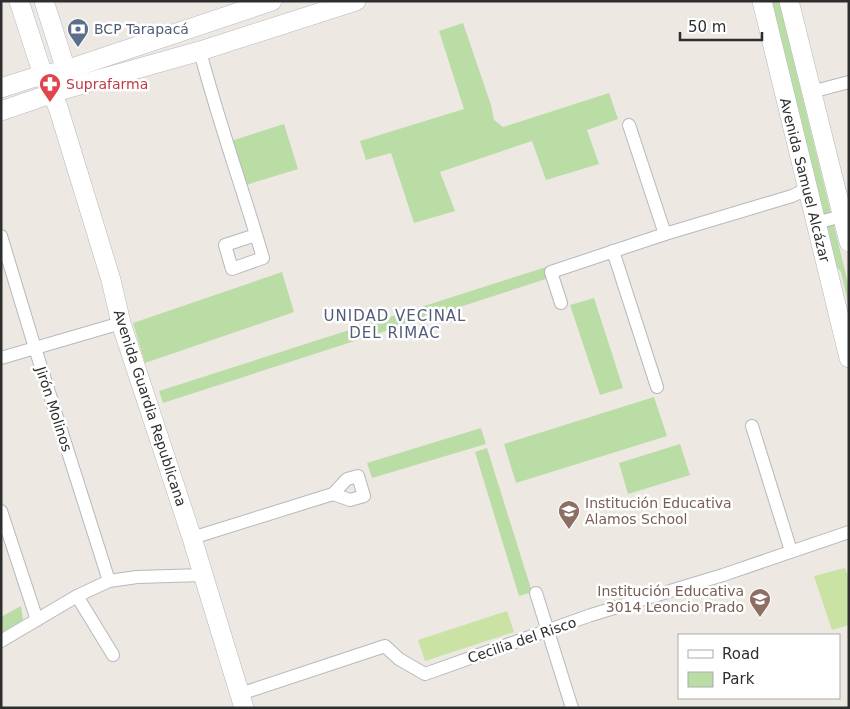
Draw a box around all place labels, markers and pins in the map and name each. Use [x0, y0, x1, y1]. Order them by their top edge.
bank icon: BCP Tarapacá [66, 17, 90, 48]
place label: BCP Tarapacá [94, 21, 189, 37]
pharmacy icon: Suprafarma [38, 72, 62, 103]
place label: Suprafarma [66, 76, 148, 92]
place label: Institución Educativa Alamos School [585, 495, 732, 527]
school or university icon: Institución Educativa Alamos School [557, 499, 581, 530]
place label: Institución Educativa 3014 Leoncio Prado [597, 583, 744, 615]
school or university icon: Institución Educativa 3014 Leoncio Prado [748, 587, 772, 618]

